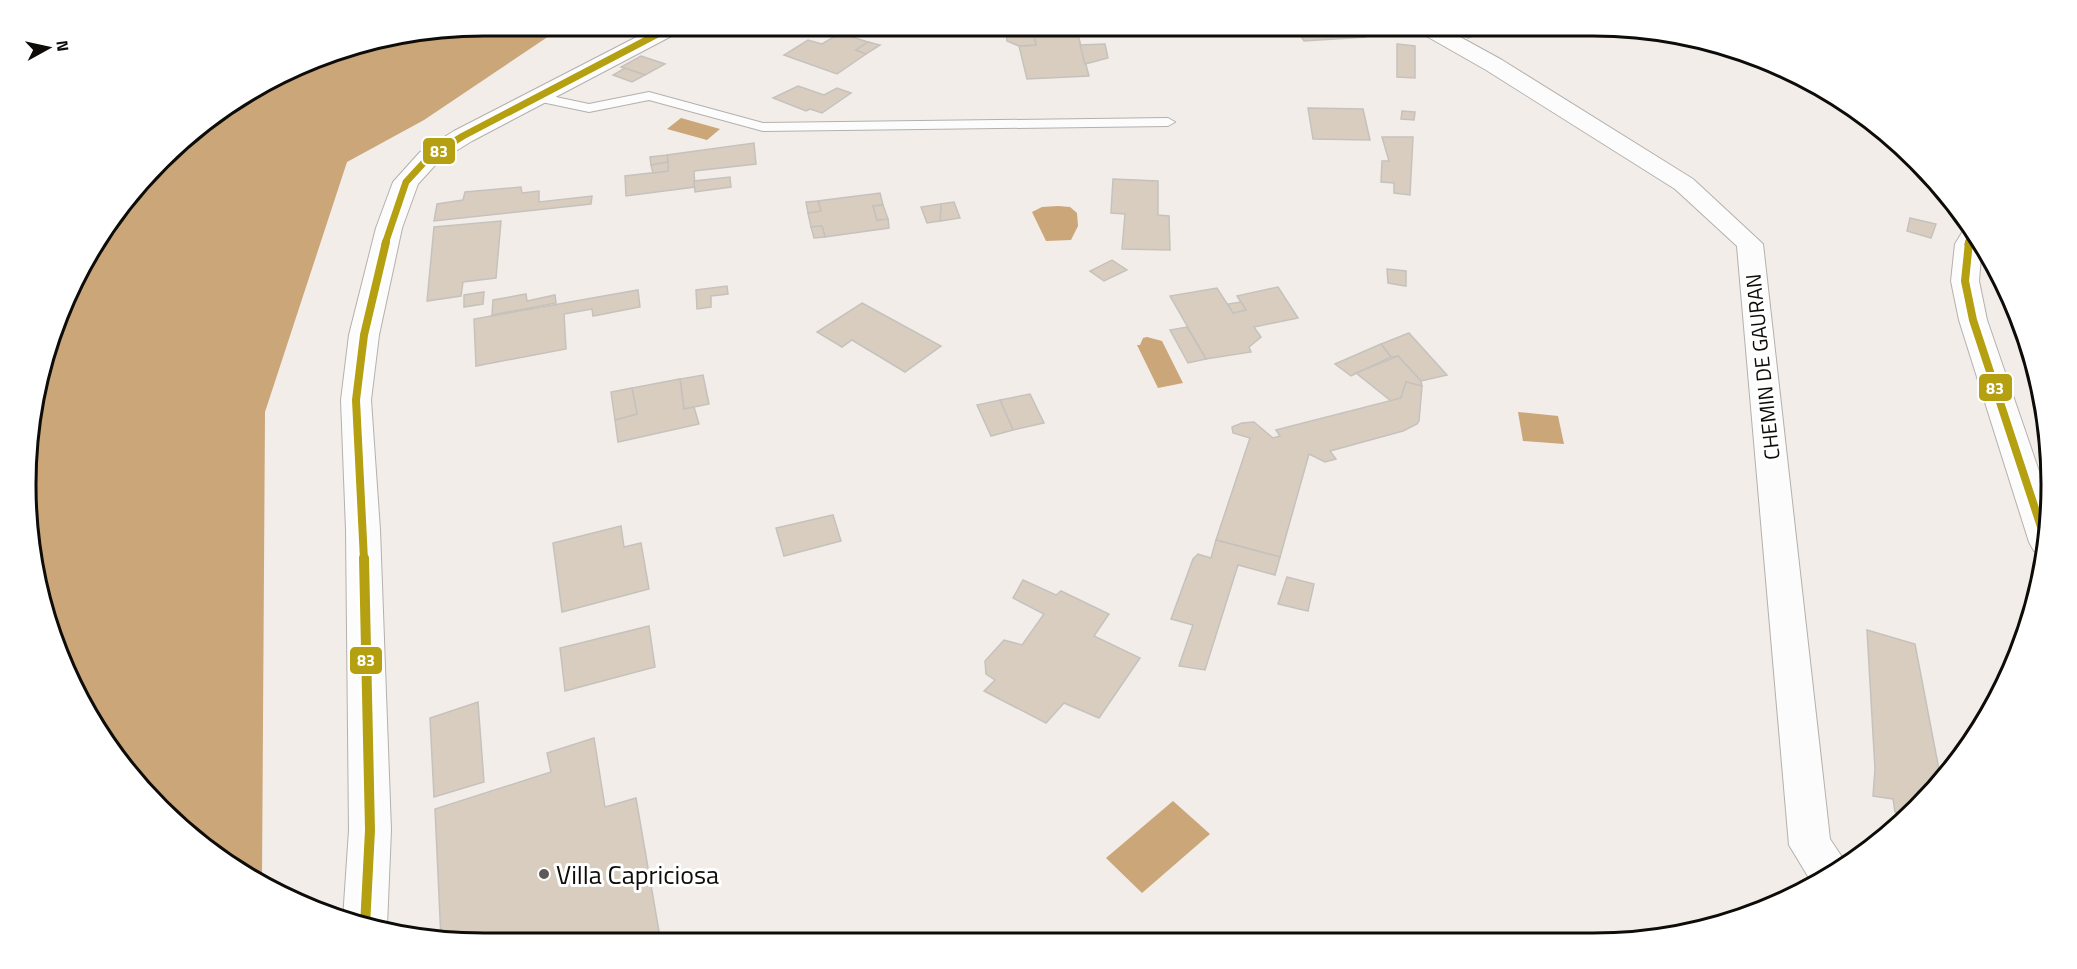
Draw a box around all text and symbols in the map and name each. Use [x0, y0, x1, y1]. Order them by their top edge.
north arrow [18, 18, 78, 78]
text: N [50, 39, 76, 53]
line badge: 83 [422, 137, 456, 165]
text: 83 [430, 139, 448, 163]
street label: CHEMIN DE GAURAN [1736, 272, 1788, 462]
line badge: 83 [1978, 373, 2013, 402]
text: 83 [1986, 376, 2004, 400]
line badge: 83 [349, 646, 383, 675]
text: 83 [357, 648, 375, 672]
place label: Villa Capriciosa [556, 855, 719, 894]
marker: Villa Capriciosa [537, 867, 551, 881]

